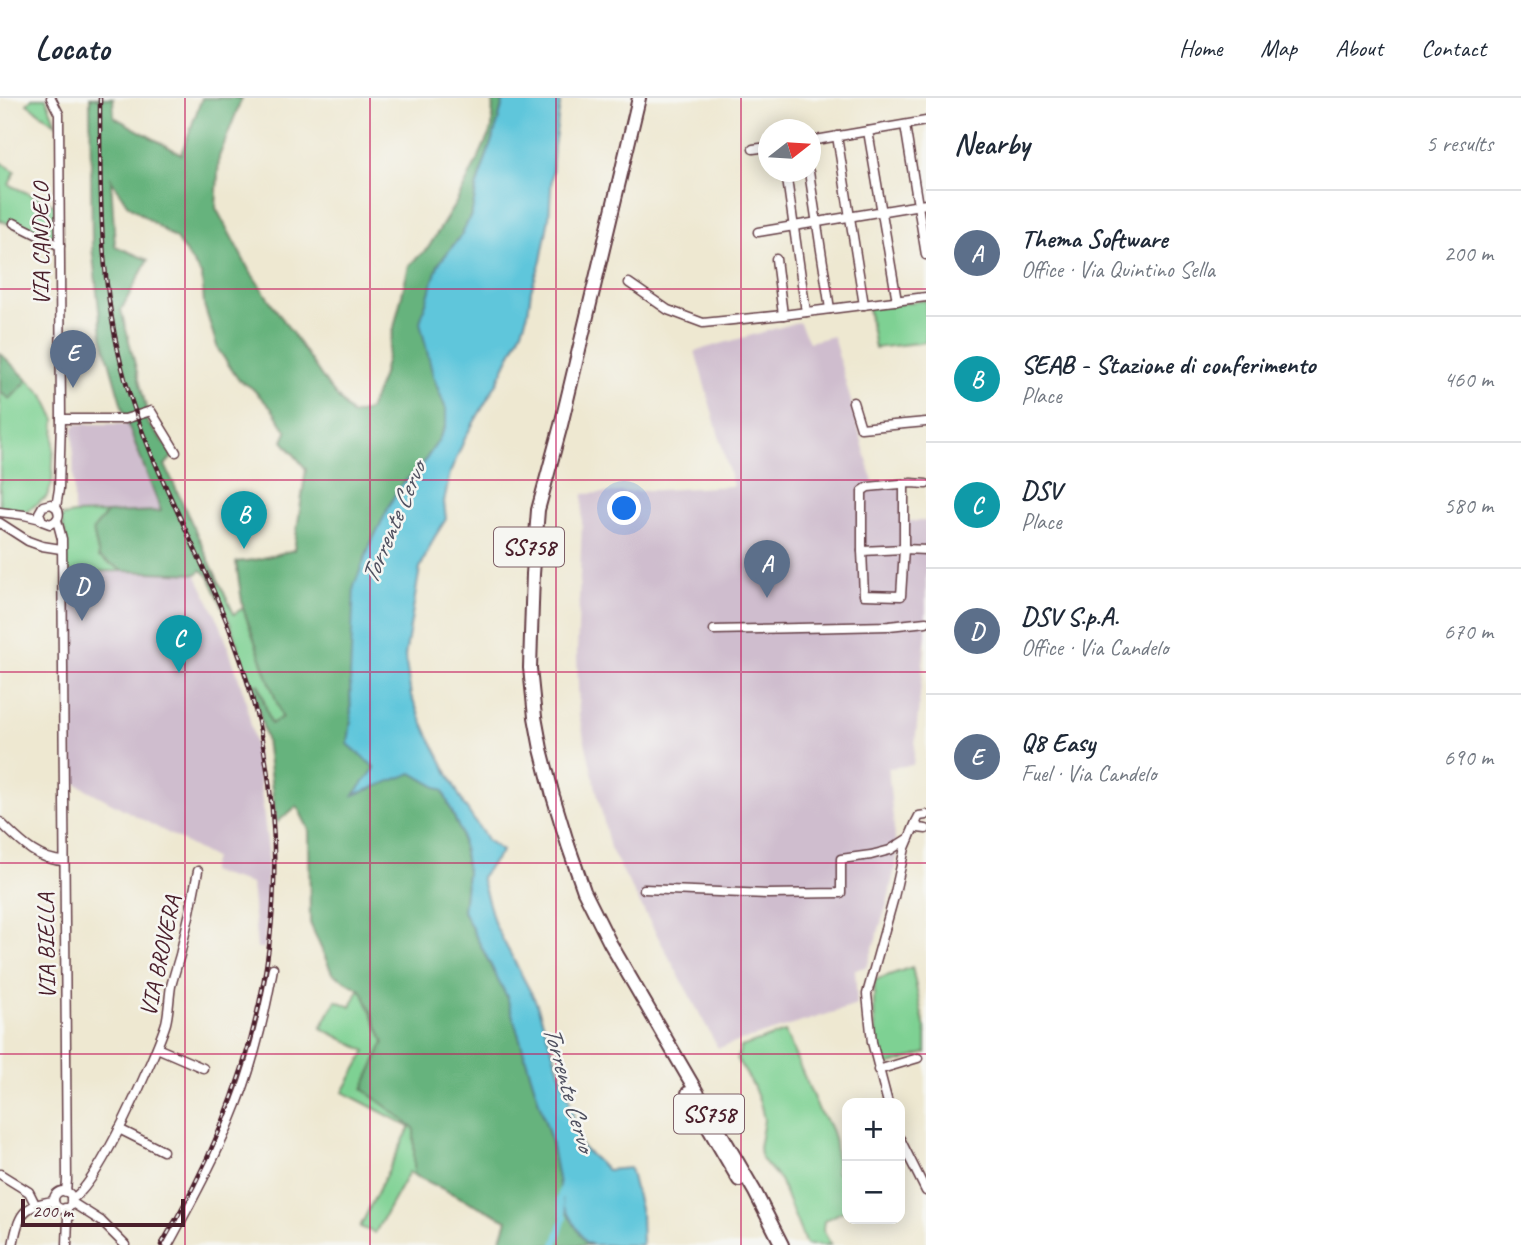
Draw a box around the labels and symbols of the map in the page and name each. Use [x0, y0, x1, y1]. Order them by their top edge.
north arrow [758, 119, 821, 182]
street label: VIA CANDELO [26, 180, 56, 305]
pin: E [50, 330, 96, 388]
water label: Torrente Cervo [353, 453, 435, 589]
pin: B [221, 491, 267, 549]
your location [607, 491, 641, 525]
road number: SS758 [494, 528, 564, 566]
pin: A [744, 540, 790, 598]
pin: D [59, 563, 105, 621]
pin: C [156, 615, 202, 673]
street label: VIA BIELLA [30, 892, 62, 999]
street label: VIA BROVERA [133, 892, 188, 1019]
water label: Torrente Cervo [535, 1022, 604, 1159]
road number: SS758 [674, 1094, 744, 1134]
scale bar [21, 1196, 186, 1228]

